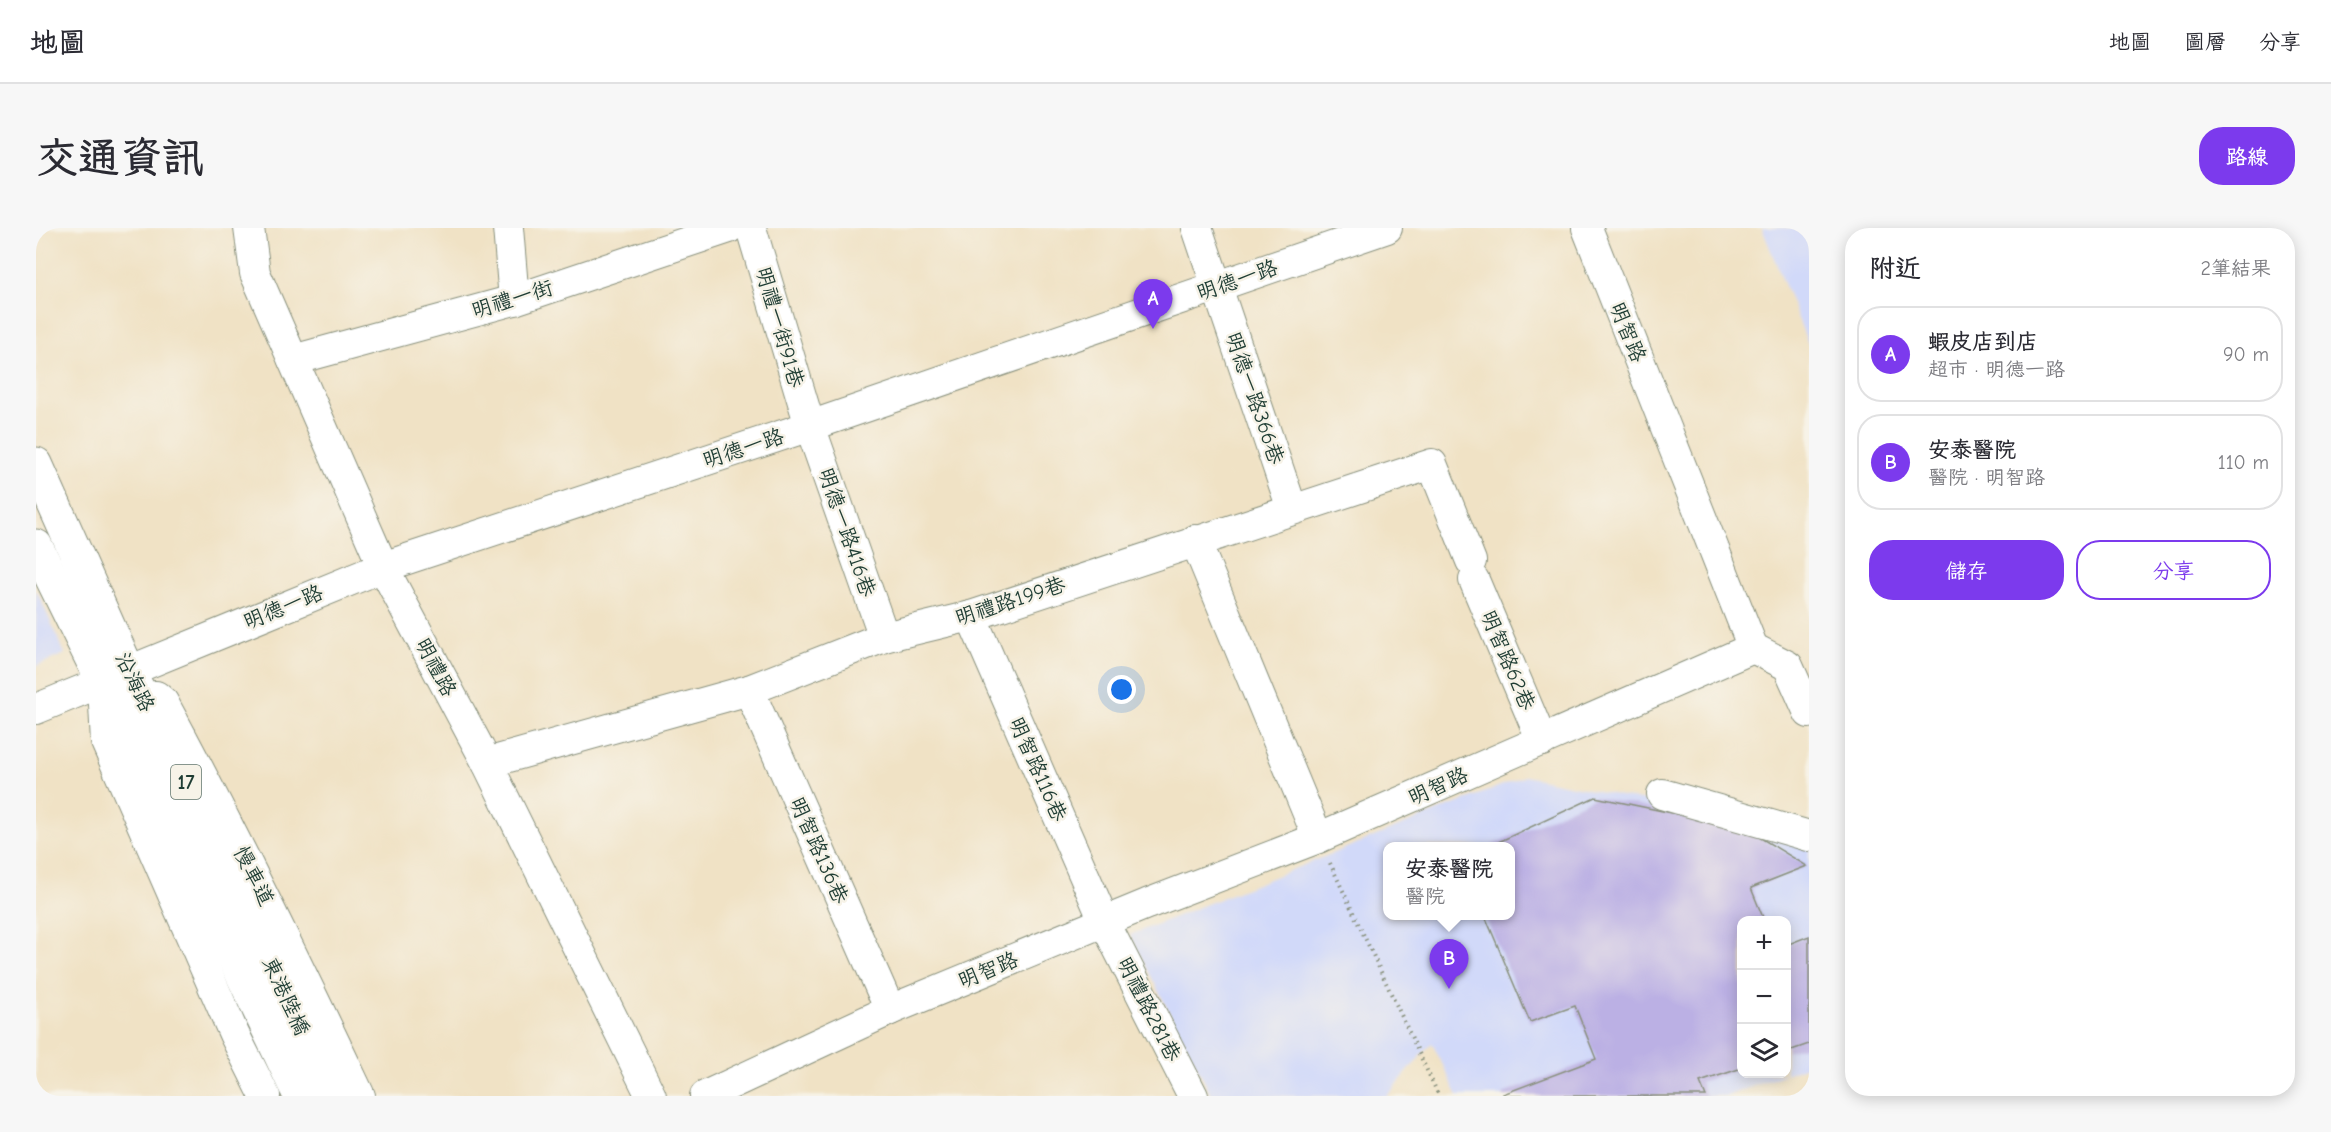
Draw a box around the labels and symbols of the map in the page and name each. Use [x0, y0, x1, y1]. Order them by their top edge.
street label: 明德一路 [1193, 255, 1281, 305]
street label: 明禮一街91巷 [751, 264, 809, 390]
street label: 明禮一街 [468, 275, 556, 323]
pin: A [1134, 279, 1172, 329]
street label: 明智路 [1605, 298, 1651, 366]
street label: 明德一路366巷 [1221, 329, 1289, 467]
street label: 明德一路 [699, 424, 787, 472]
street label: 明德一路416巷 [814, 464, 880, 600]
street label: 明禮路199巷 [952, 572, 1068, 630]
street label: 明德一路 [240, 580, 326, 634]
street label: 明智路62巷 [1476, 606, 1540, 714]
street label: 明禮路 [411, 634, 461, 700]
street label: 沿海路 [110, 648, 160, 716]
your location [1107, 675, 1136, 704]
street label: 明智路116巷 [1004, 713, 1072, 825]
street label: 明智路 [1404, 762, 1472, 810]
road number: 17 [171, 765, 201, 799]
street label: 明智路136巷 [785, 793, 853, 907]
street label: 慢車道 [229, 842, 279, 910]
pin: B [1430, 940, 1468, 989]
street label: 明智路 [954, 947, 1022, 993]
street label: 東港陸橋 [257, 953, 315, 1039]
street label: 明禮路281巷 [1112, 953, 1186, 1065]

